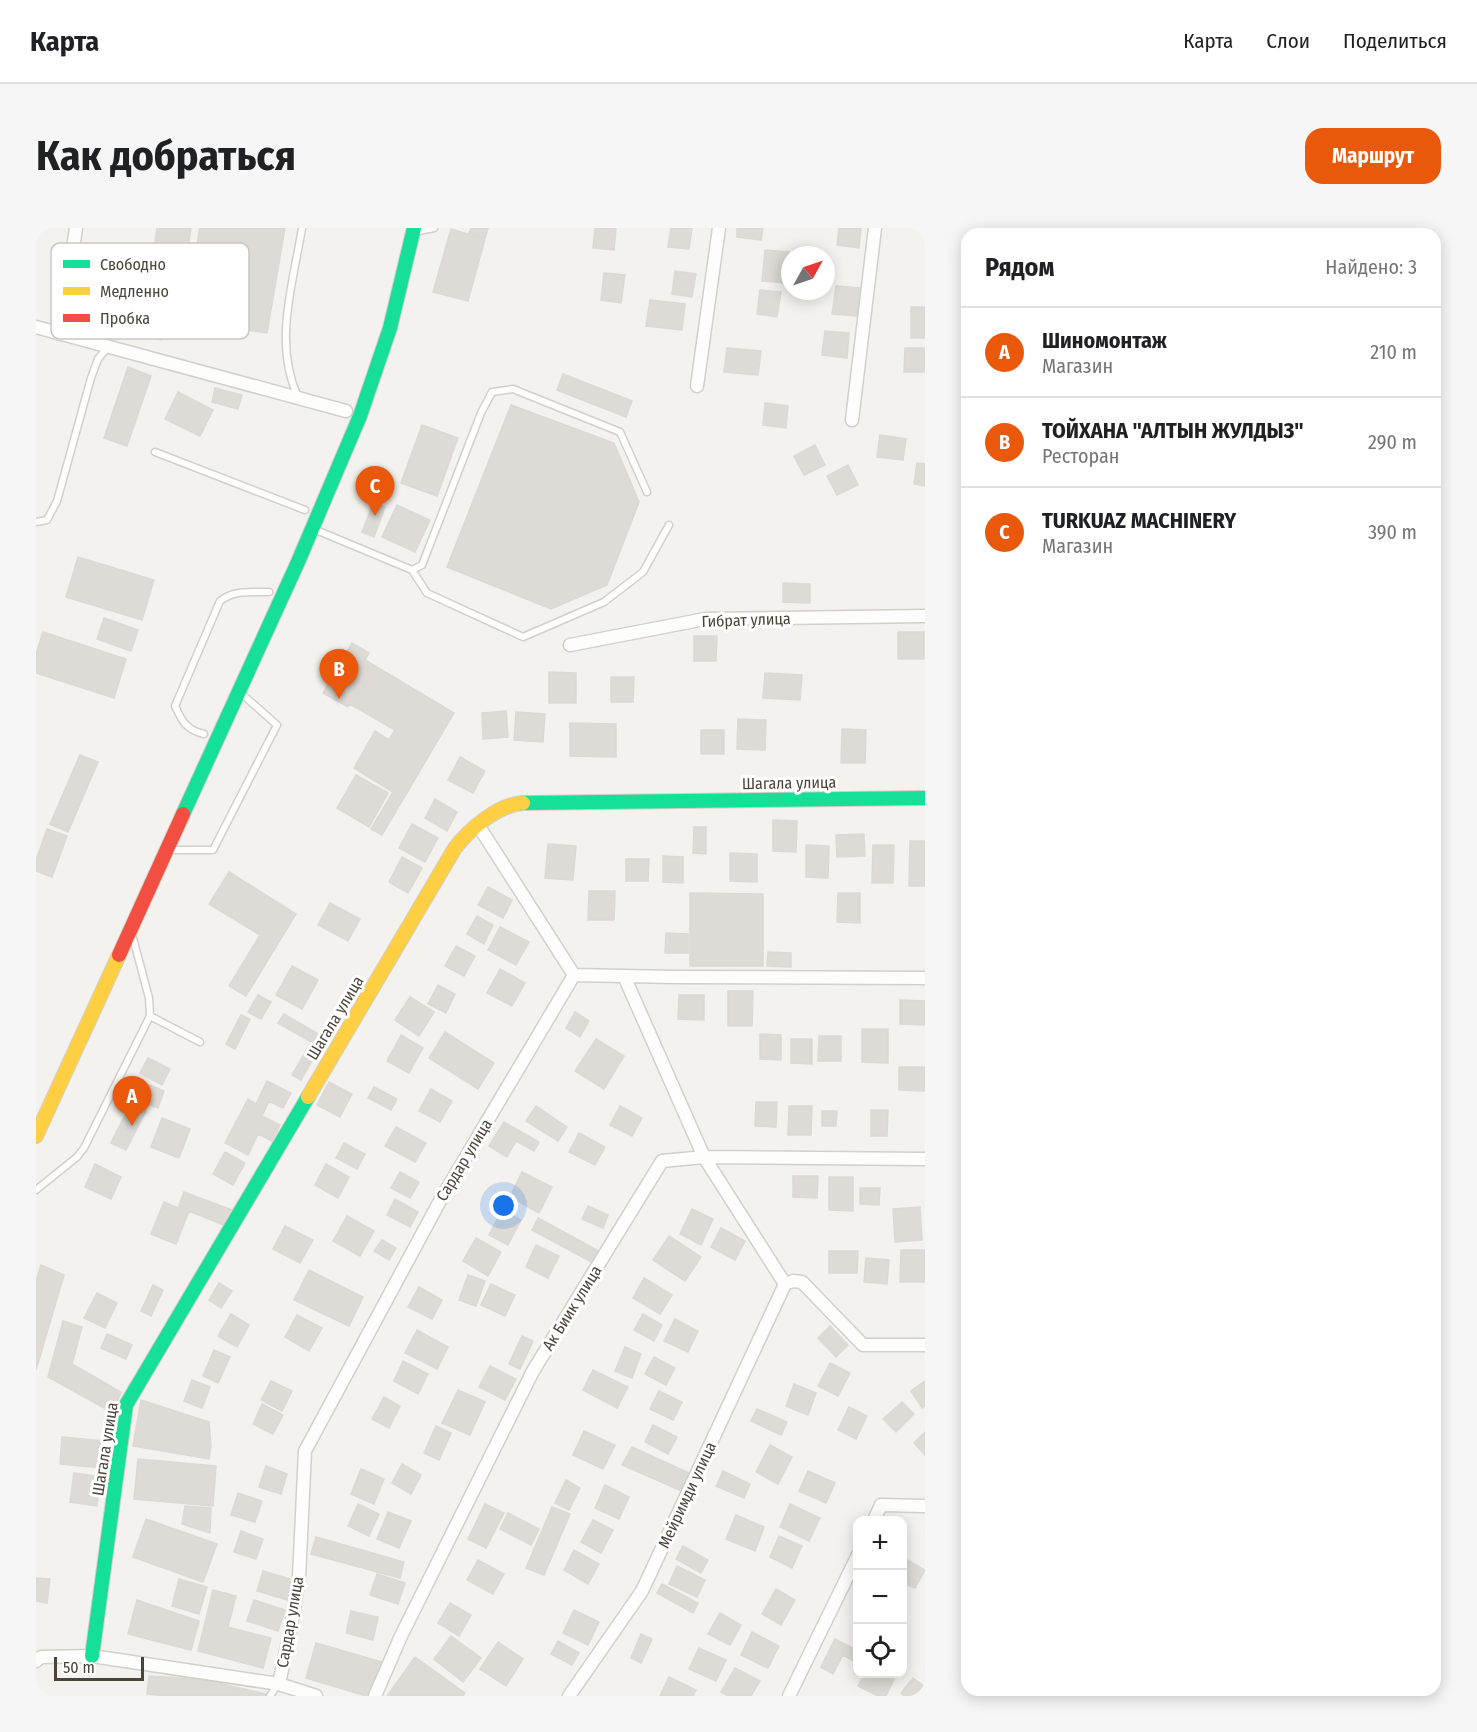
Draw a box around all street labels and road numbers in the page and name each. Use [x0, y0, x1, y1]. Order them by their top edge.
street label: Гибрат улица [701, 609, 791, 631]
street label: Шагала улица [742, 773, 836, 793]
street label: Шагала улица [303, 973, 368, 1063]
street label: Сардар улица [432, 1115, 496, 1205]
street label: Ак Биик улица [538, 1262, 606, 1354]
street label: Шагала улица [88, 1401, 122, 1497]
street label: Мейримди улица [654, 1439, 720, 1551]
street label: Сардар улица [273, 1575, 307, 1669]

